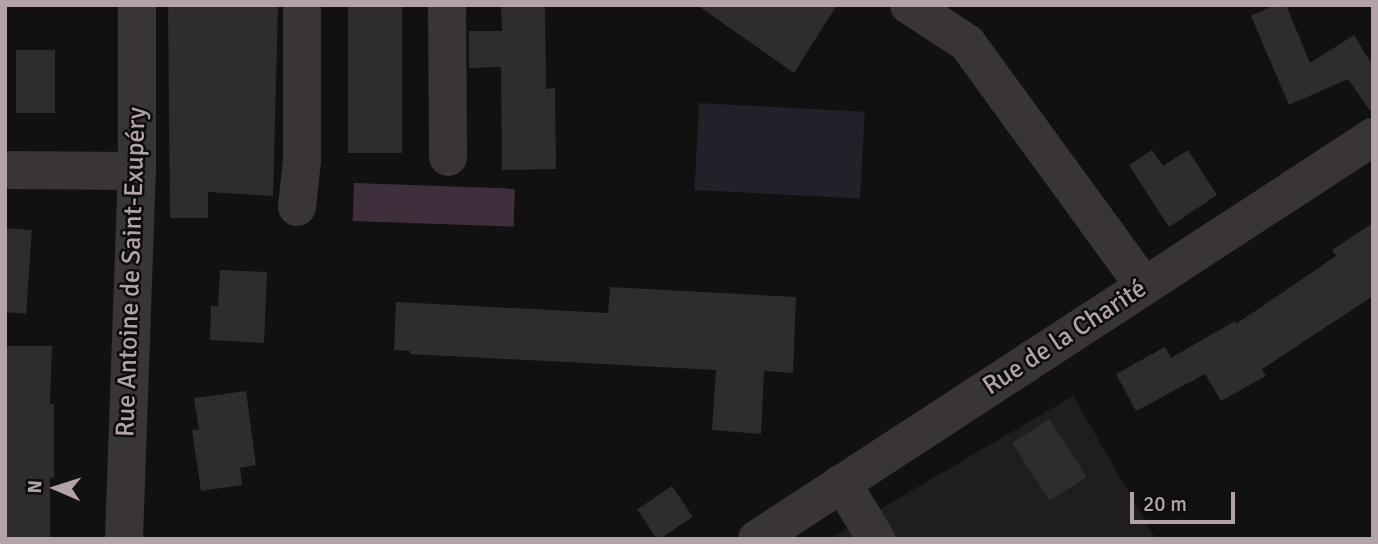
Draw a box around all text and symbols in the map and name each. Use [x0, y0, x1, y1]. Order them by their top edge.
street label: Rue Antoine de Saint-Exupéry [111, 107, 153, 437]
street label: Rue de la Charité [977, 273, 1153, 403]
north arrow [21, 453, 91, 523]
scale bar [1133, 477, 1238, 522]
text: N [23, 480, 47, 494]
text: 20 m [1143, 491, 1187, 517]

